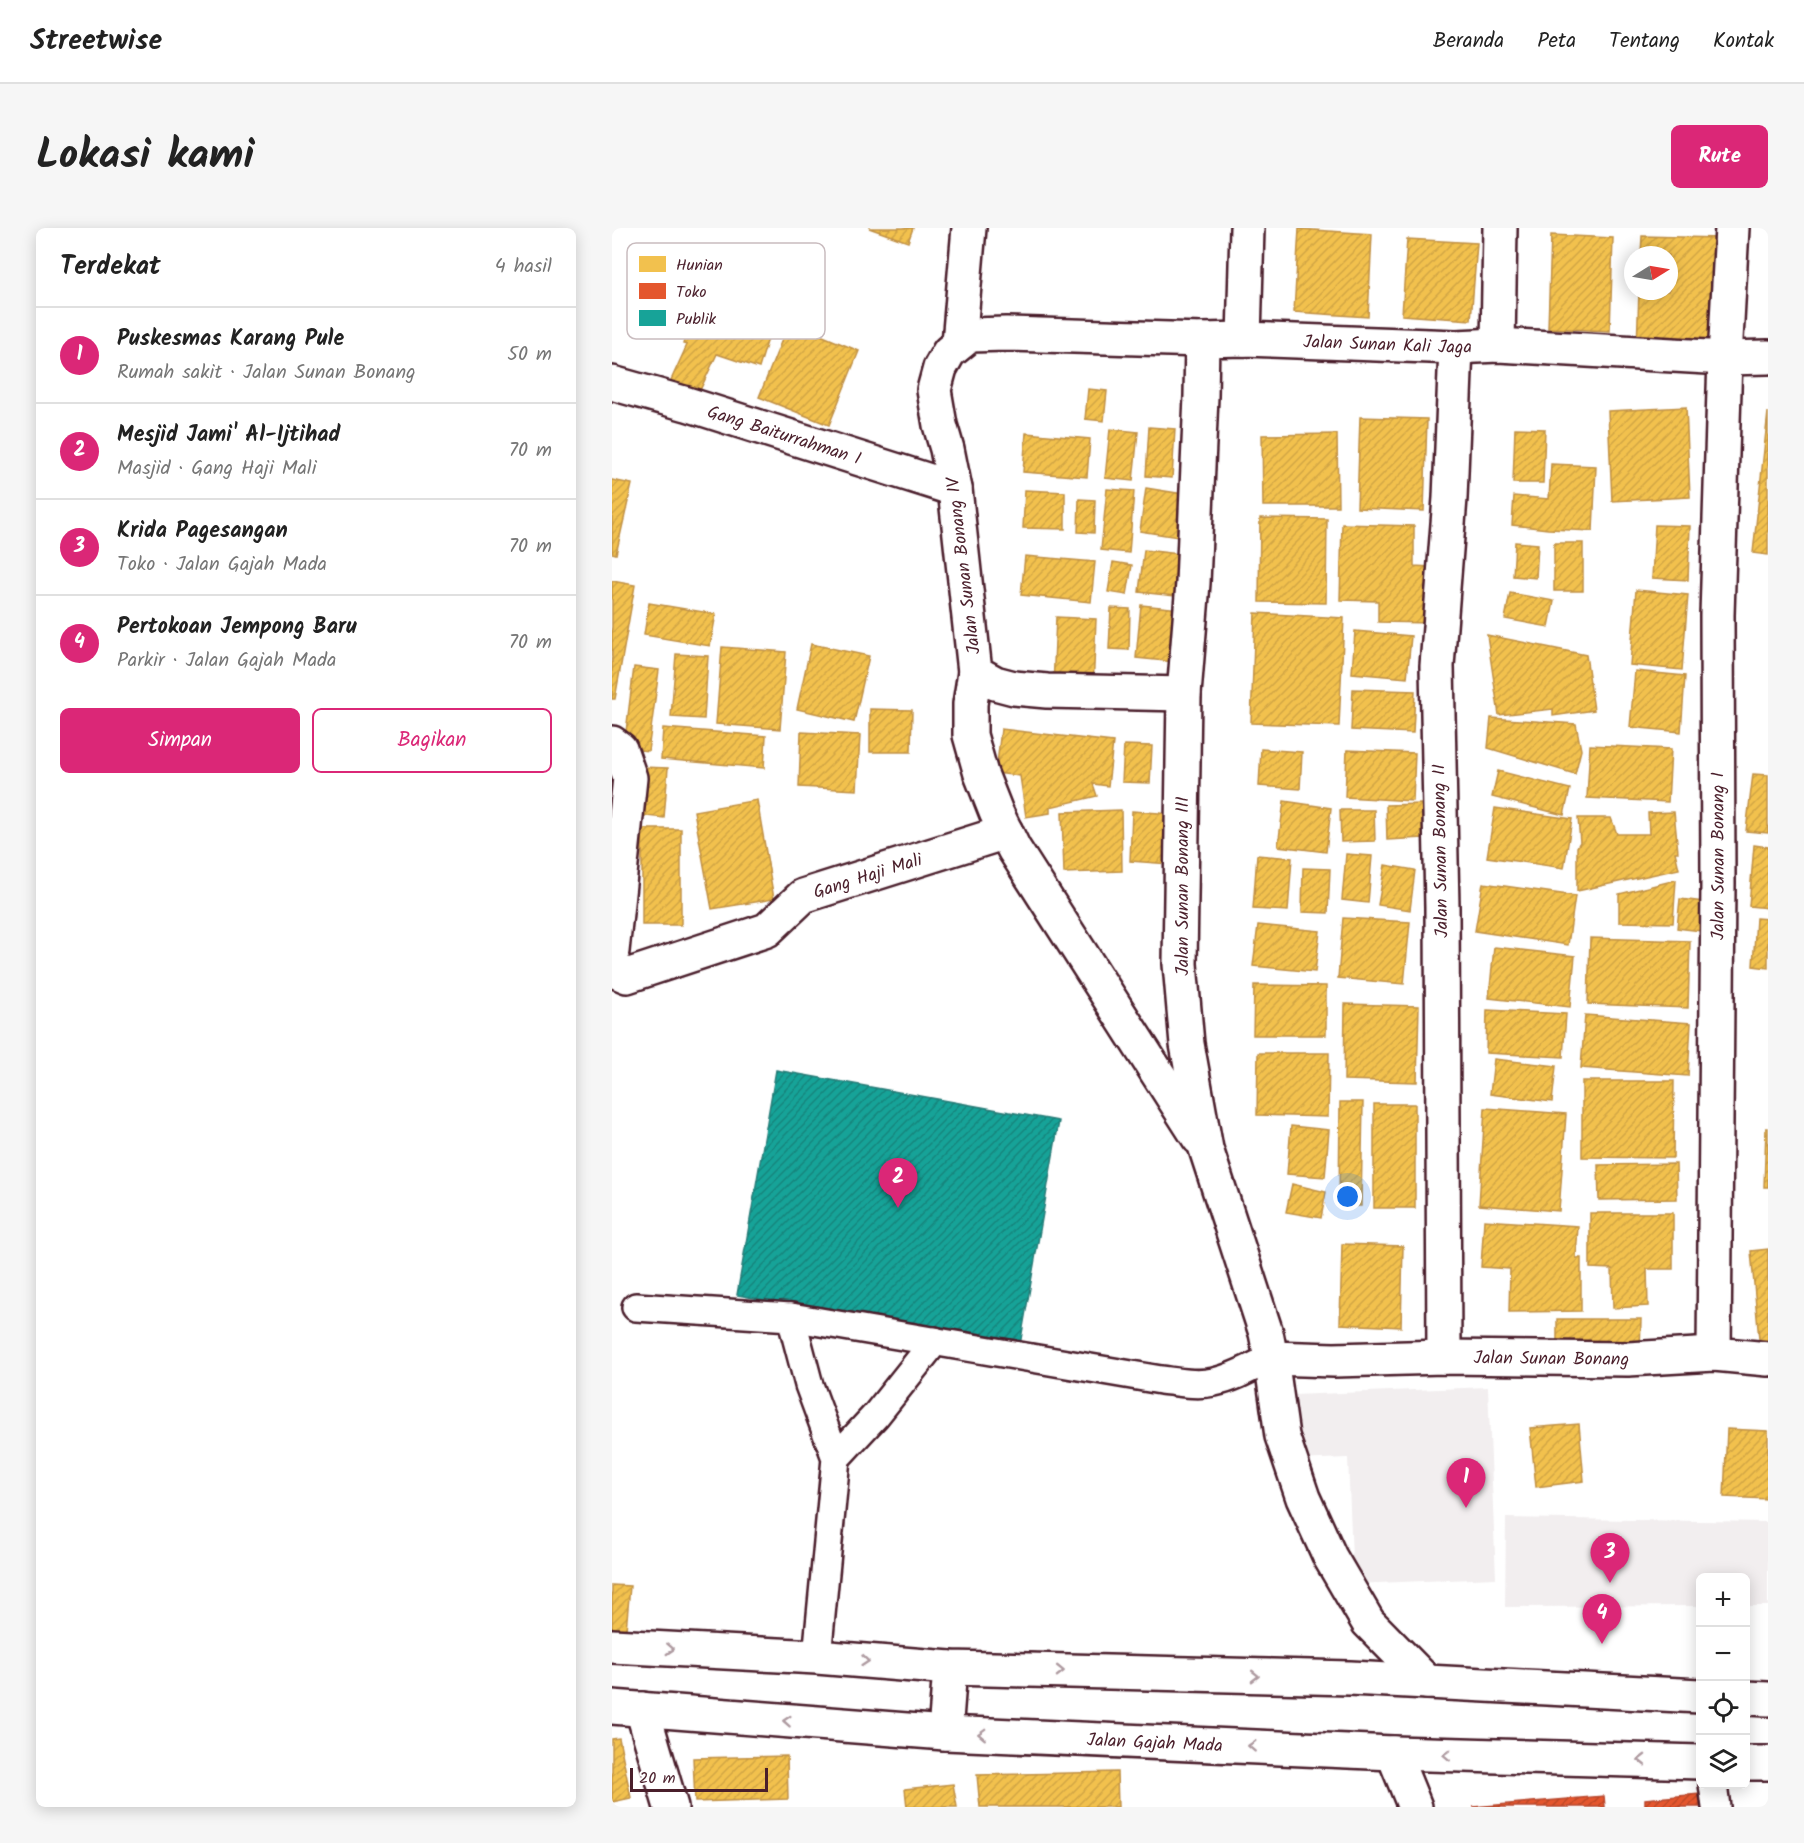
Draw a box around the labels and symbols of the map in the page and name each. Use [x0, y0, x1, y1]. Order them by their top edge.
legend [627, 243, 825, 339]
north arrow [1624, 246, 1678, 300]
text: Hunian [676, 253, 723, 278]
text: Toko [676, 280, 707, 305]
text: Publik [676, 307, 717, 332]
street label: Jalan Sunan Kali Jaga [1303, 328, 1473, 363]
street label: Gang Baiturrahman I [703, 398, 865, 474]
street label: Jalan Sunan Bonang IV [939, 474, 990, 656]
street label: Jalan Sunan Bonang II [1425, 764, 1458, 938]
street label: Jalan Sunan Bonang I [1705, 772, 1734, 940]
street label: Jalan Sunan Bonang III [1169, 796, 1198, 976]
street label: Gang Haji Mali [810, 846, 927, 908]
pin: 2 [878, 1158, 918, 1208]
your location [1333, 1182, 1362, 1211]
street label: Jalan Sunan Bonang [1473, 1344, 1629, 1375]
pin: 1 [1446, 1458, 1486, 1508]
pin: 3 [1590, 1534, 1630, 1583]
pin: 4 [1582, 1594, 1622, 1644]
one-way arrow [666, 1642, 675, 1655]
one-way arrow [860, 1654, 870, 1667]
one-way arrow [1055, 1665, 1064, 1677]
one-way arrow [1250, 1669, 1259, 1682]
one-way arrow [783, 1714, 792, 1727]
street label: Jalan Gajah Mada [1086, 1726, 1223, 1761]
one-way arrow [977, 1727, 986, 1740]
one-way arrow [1248, 1740, 1257, 1753]
one-way arrow [1443, 1748, 1452, 1761]
one-way arrow [1638, 1754, 1647, 1767]
scale bar [630, 1765, 768, 1792]

